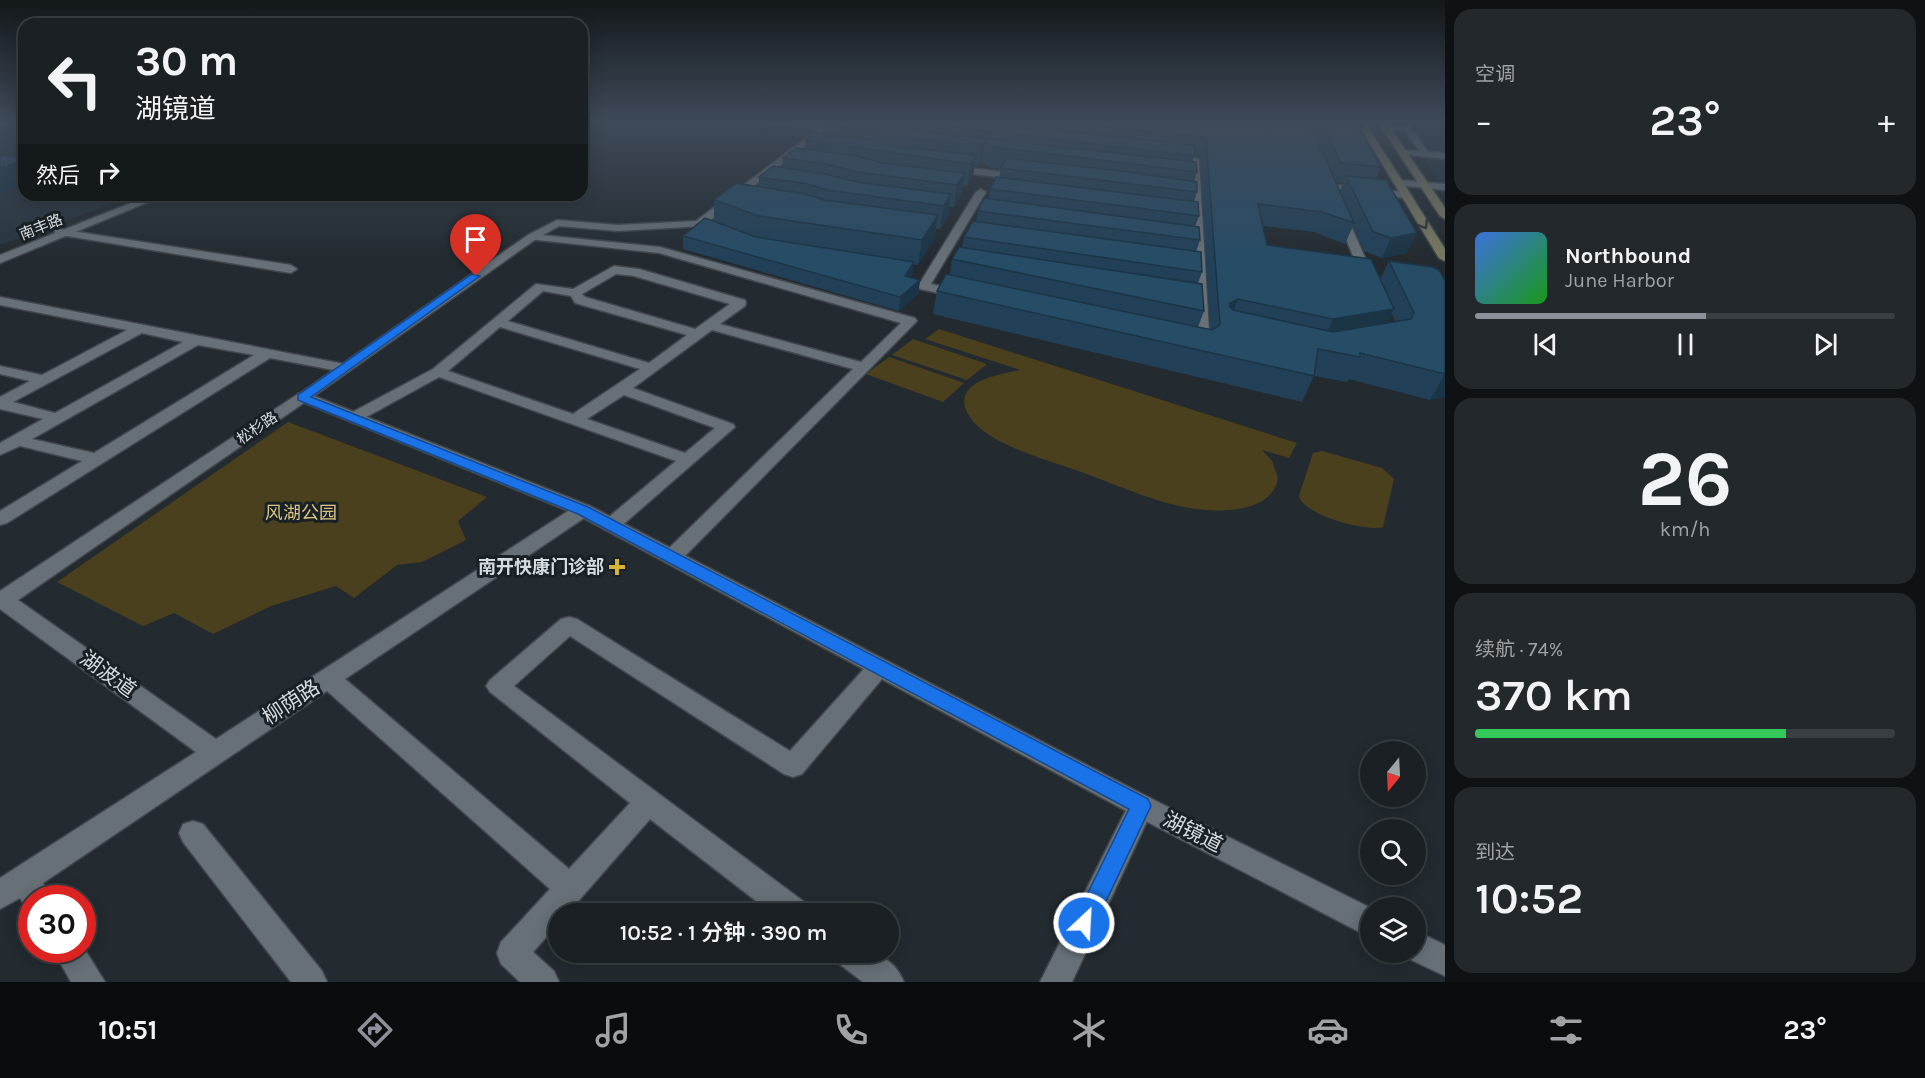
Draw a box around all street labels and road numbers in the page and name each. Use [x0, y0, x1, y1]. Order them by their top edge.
street label: 南丰路 [17, 210, 65, 244]
street label: 松杉路 [233, 408, 281, 448]
street label: 湖波道 [75, 646, 141, 702]
street label: 柳荫路 [258, 675, 324, 729]
street label: 湖镜道 [1159, 807, 1227, 857]

